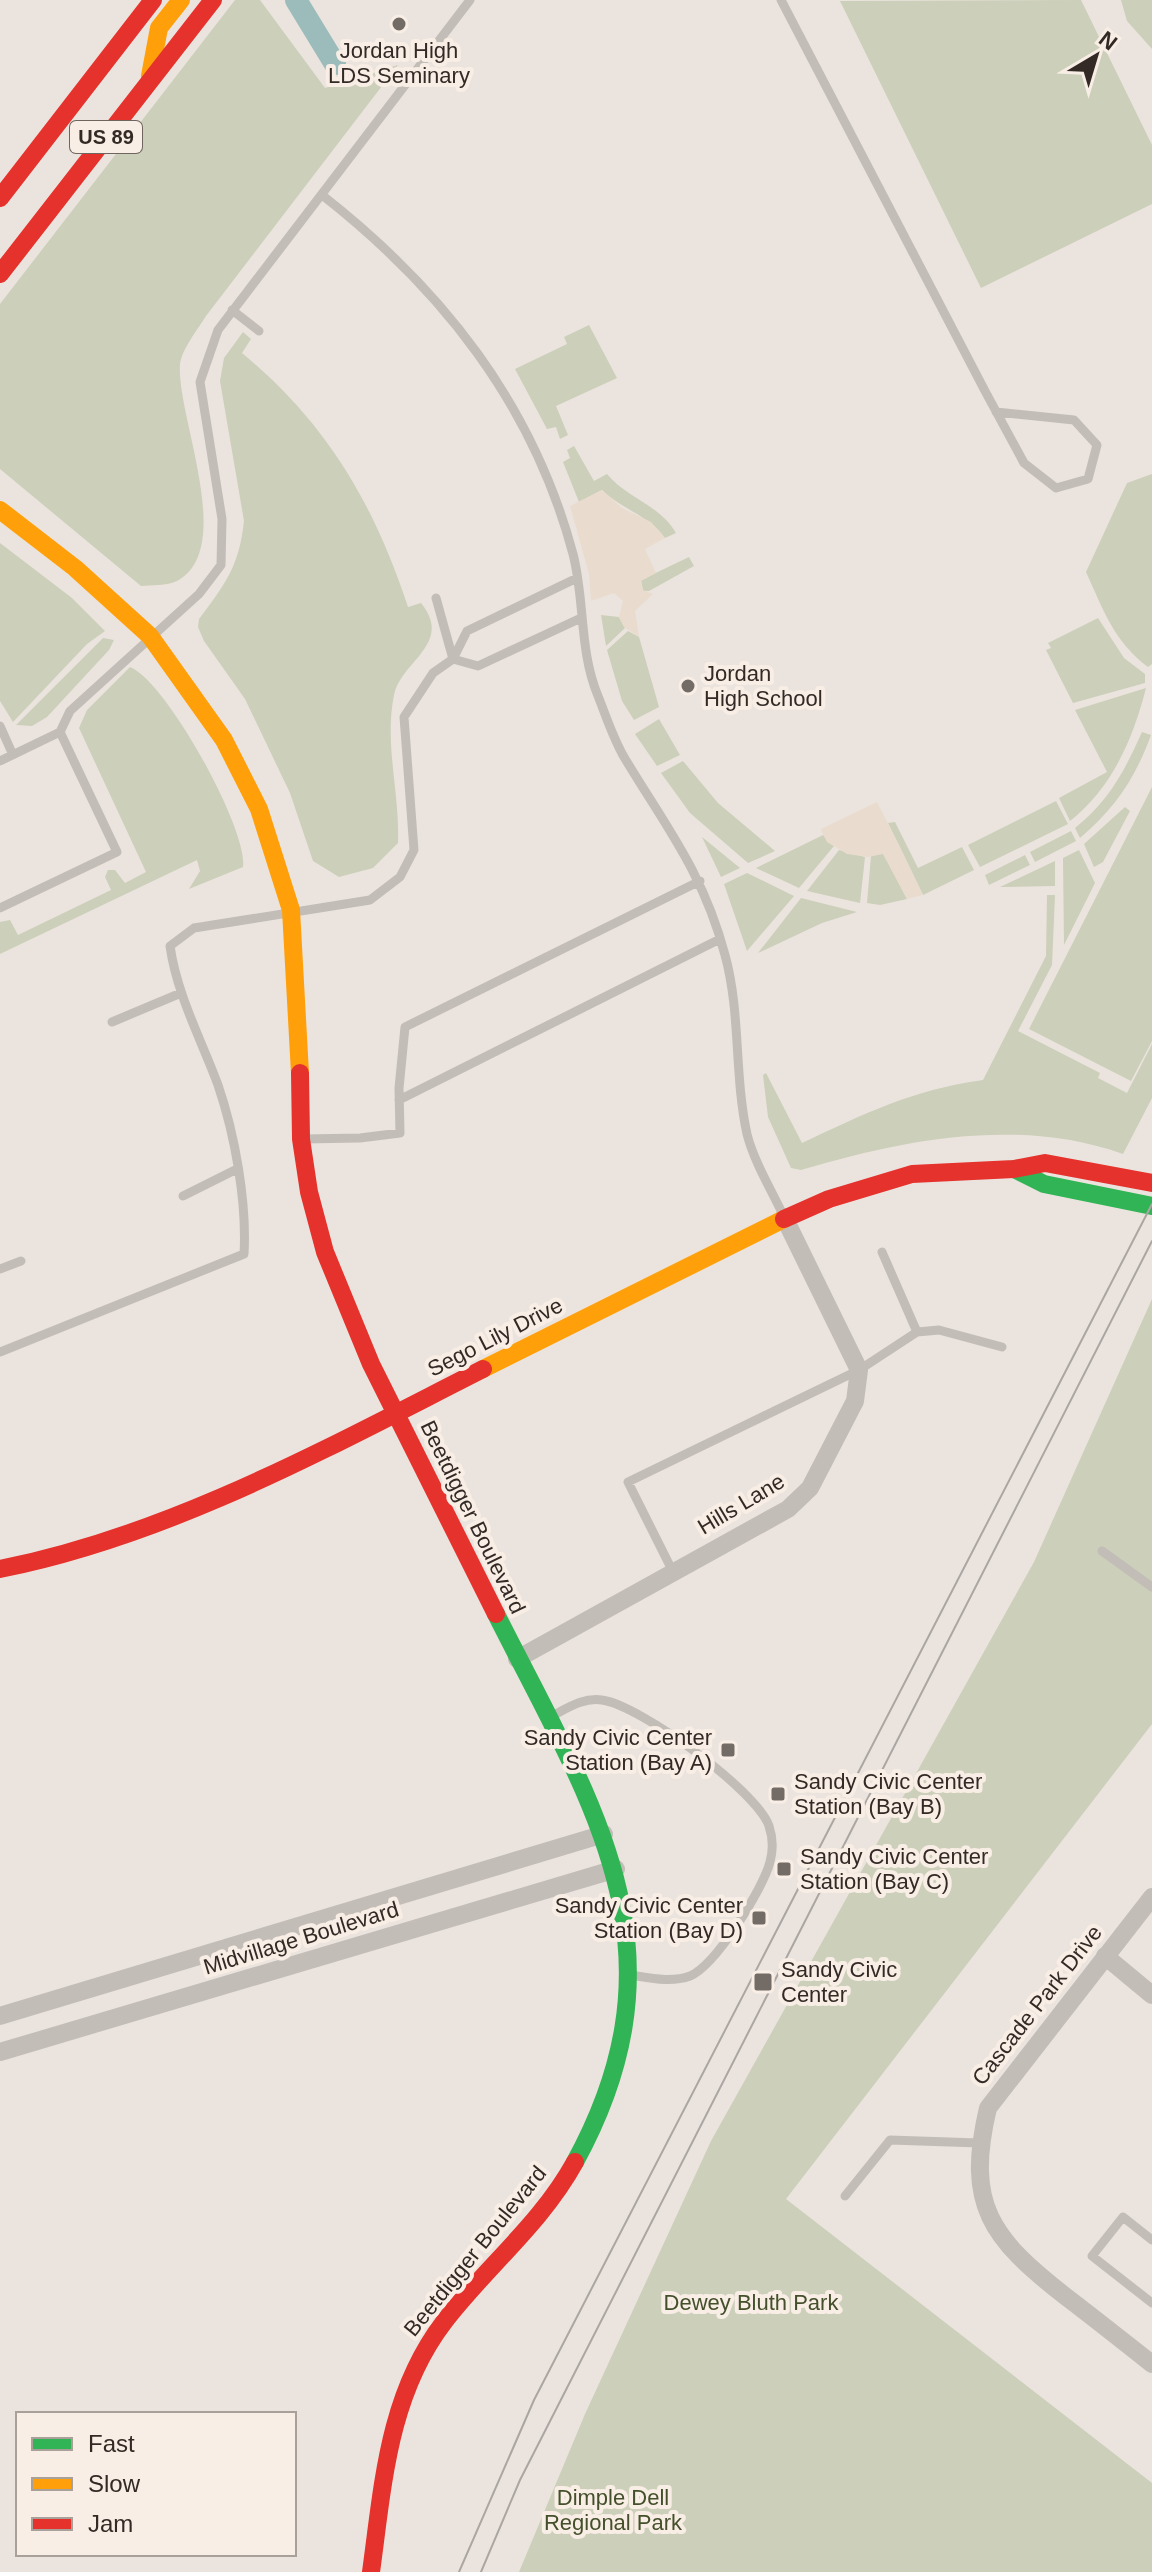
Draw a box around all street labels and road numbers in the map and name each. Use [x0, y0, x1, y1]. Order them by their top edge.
road number: US 89 [70, 121, 142, 153]
street label: Sego Lily Drive [423, 1292, 567, 1382]
street label: Beetdigger Boulevard [415, 1416, 531, 1618]
street label: Hills Lane [693, 1468, 789, 1540]
street label: Midvillage Boulevard [200, 1896, 402, 1980]
street label: Cascade Park Drive [967, 1920, 1107, 2090]
street label: Beetdigger Boulevard [399, 2161, 551, 2341]

